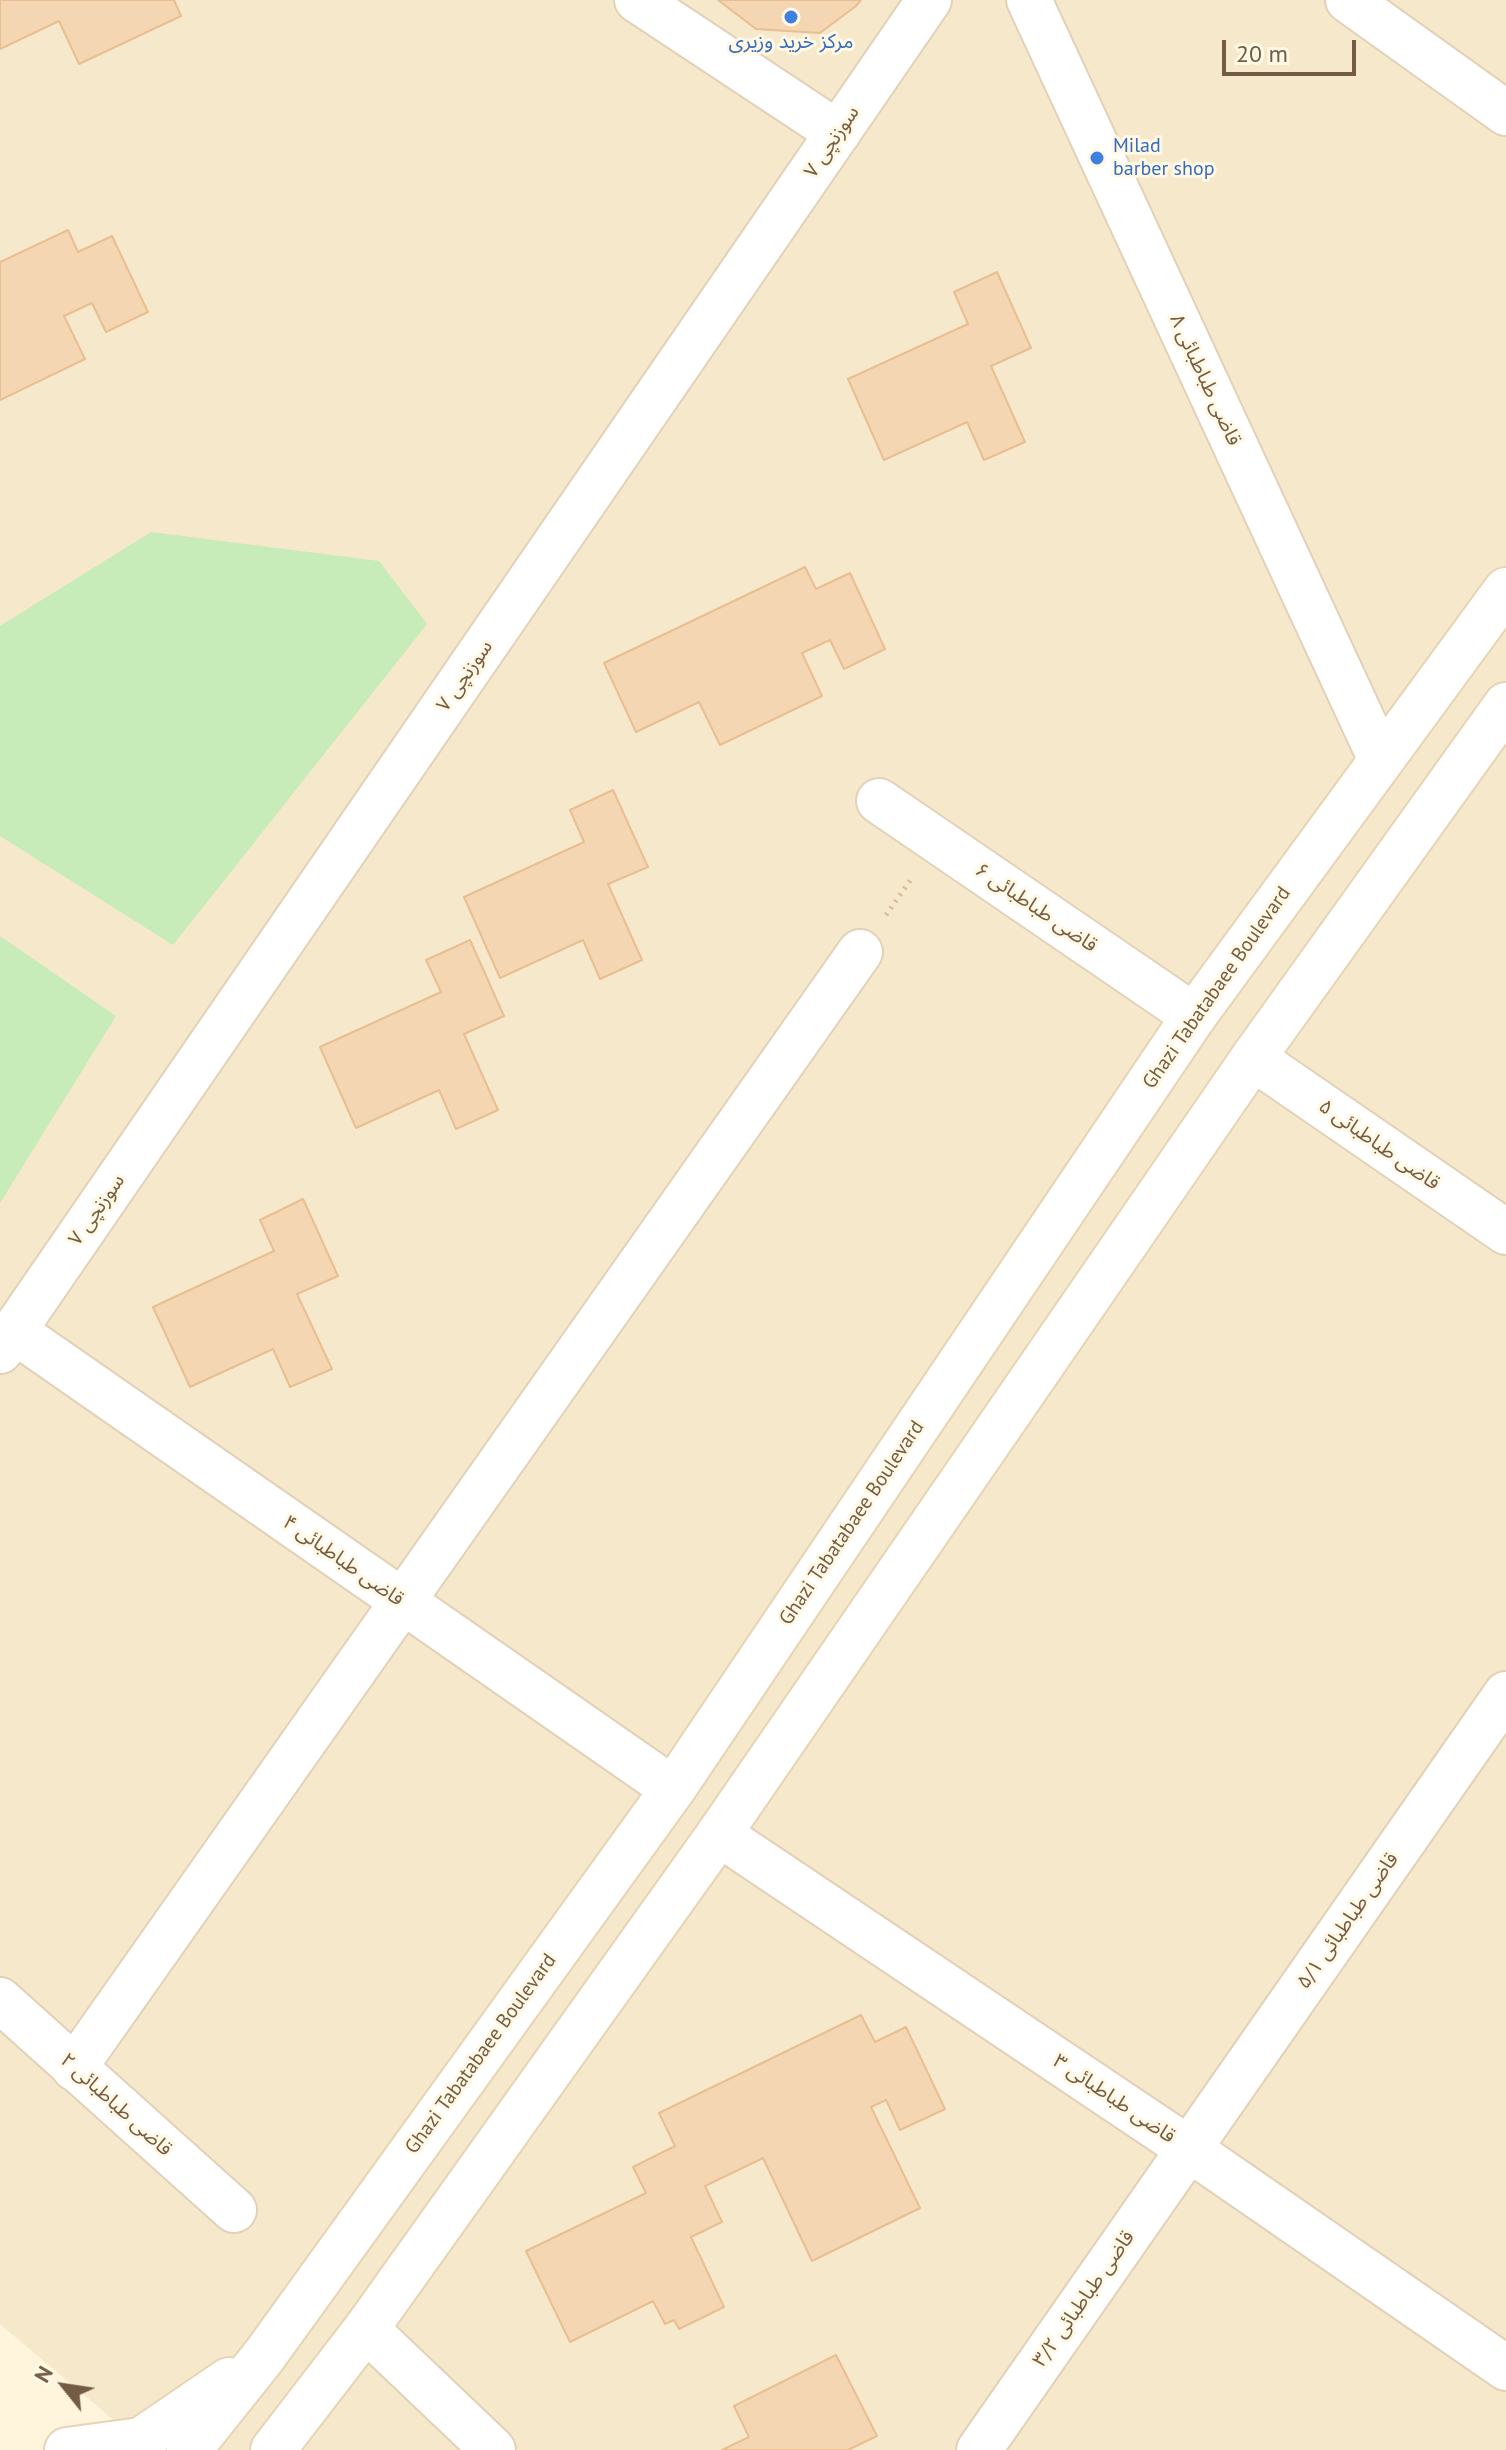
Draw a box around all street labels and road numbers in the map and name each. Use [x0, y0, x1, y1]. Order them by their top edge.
street label: سوزنچی ۷ [799, 102, 865, 182]
street label: قاضی طباطبائی ۸ [1164, 310, 1246, 450]
street label: سوزنچی ۷ [432, 636, 498, 716]
street label: قاضی طباطبائی ۶ [970, 858, 1102, 958]
street label: Ghazi Tabatabaee Boulevard [1138, 882, 1296, 1094]
street label: قاضی طباطبائی ۵ [1314, 1094, 1444, 1196]
street label: سوزنچی ۷ [64, 1170, 130, 1250]
street label: Ghazi Tabatabaee Boulevard [775, 1416, 929, 1630]
street label: قاضی طباطبائی ۴ [278, 1510, 408, 1612]
street label: قاضی طباطبائی ۵/۱ [1292, 1848, 1404, 1994]
street label: Ghazi Tabatabaee Boulevard [400, 1949, 562, 2159]
street label: قاضی طباطبائی ۲ [55, 2049, 177, 2161]
street label: قاضی طباطبائی ۳ [1048, 2049, 1180, 2149]
street label: قاضی طباطبائی ۳/۲ [1028, 2226, 1140, 2372]

